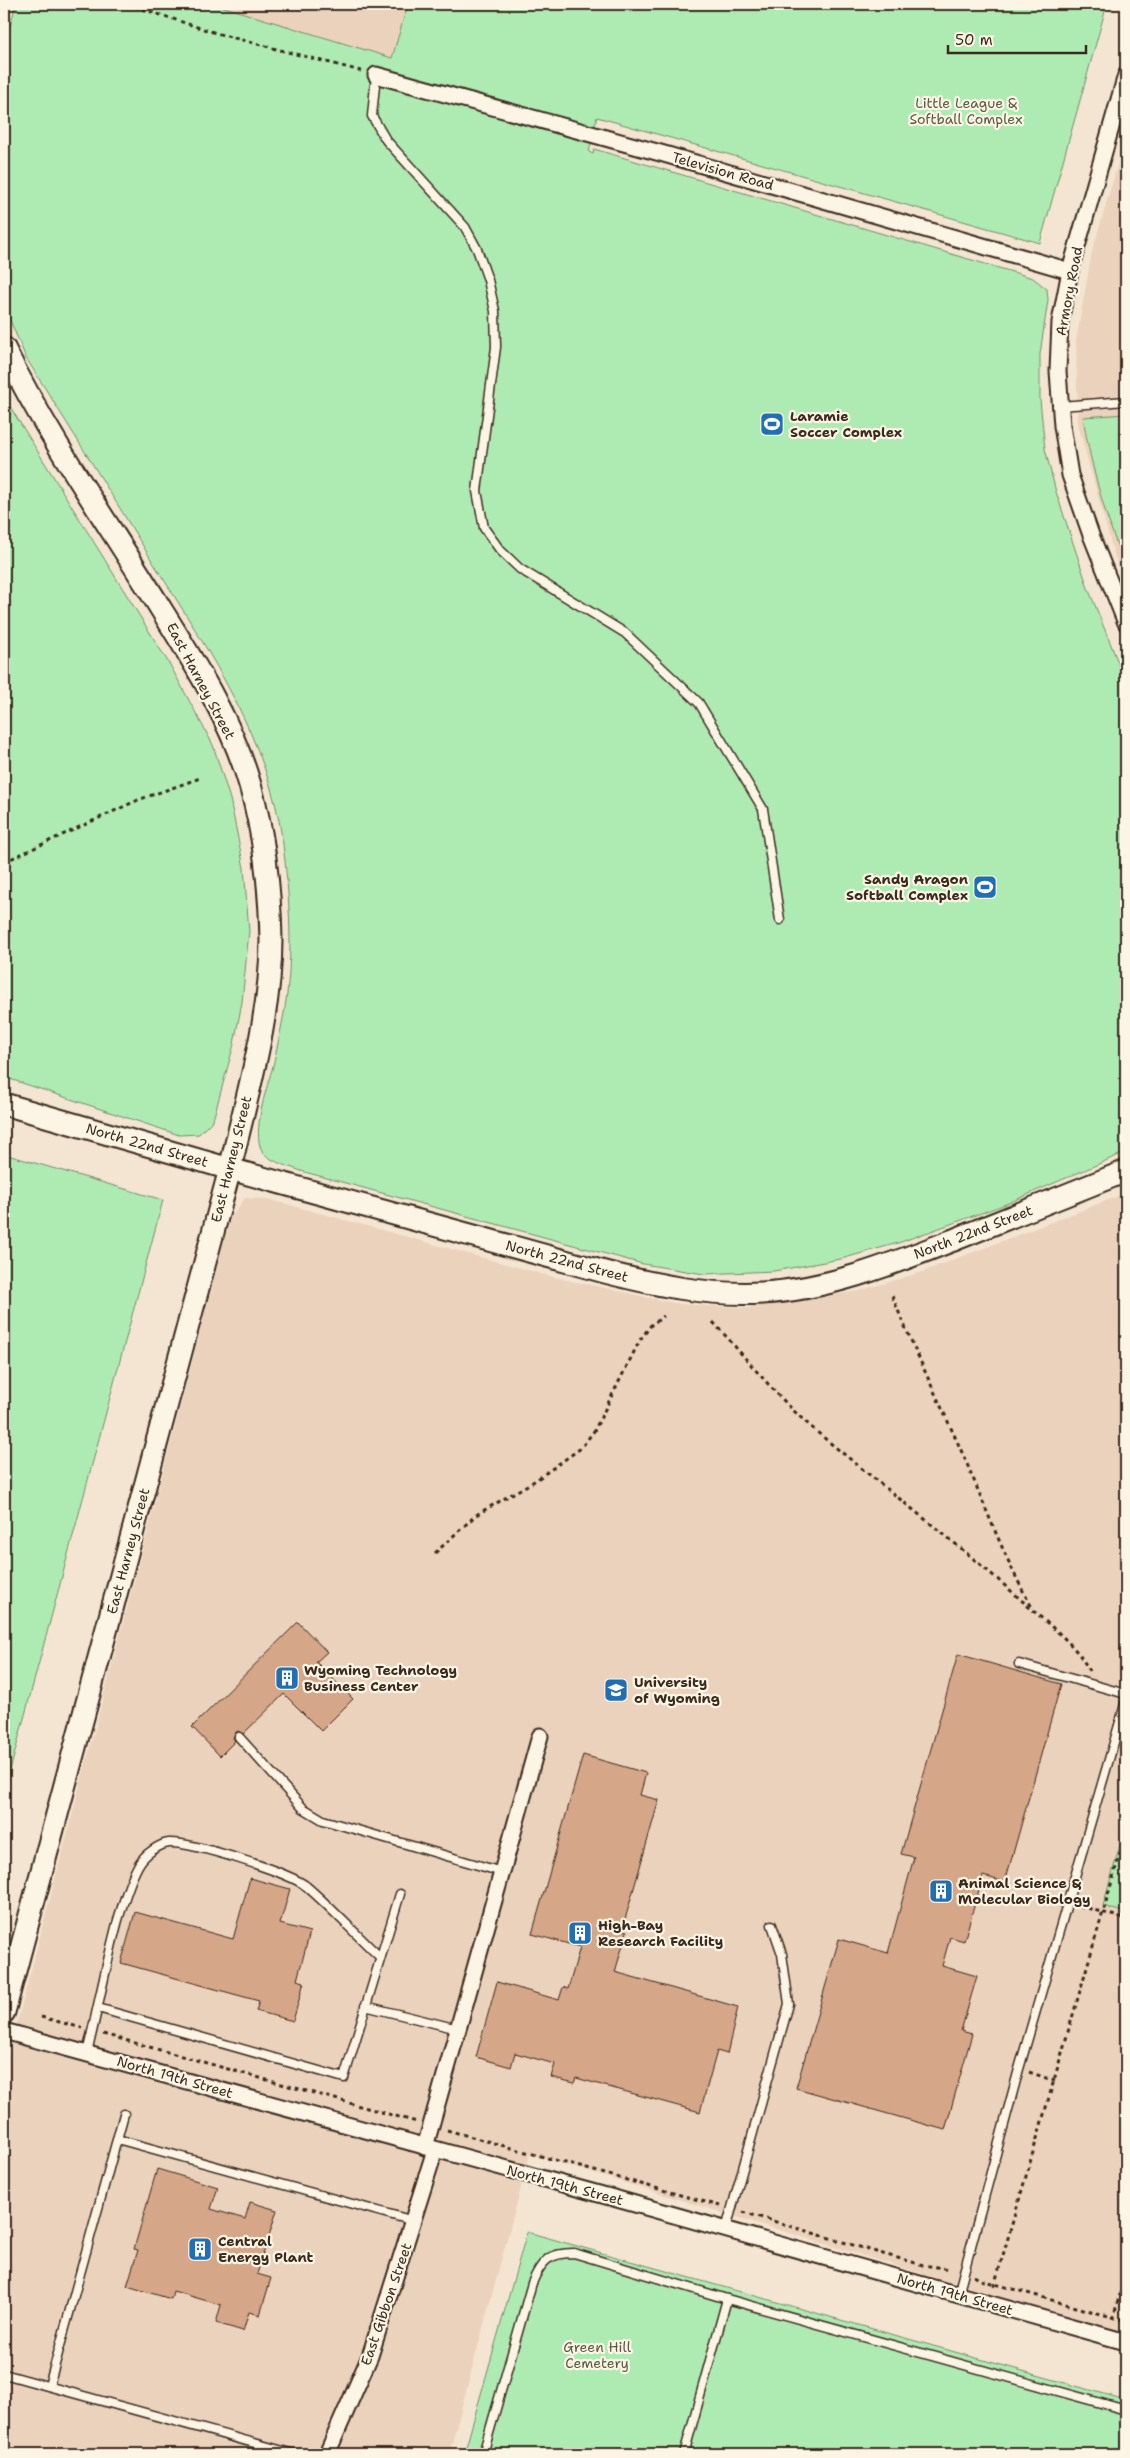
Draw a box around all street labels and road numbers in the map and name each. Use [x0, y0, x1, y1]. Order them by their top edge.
street label: Television Road [670, 148, 776, 194]
street label: Armory Road [1052, 245, 1087, 337]
street label: East Harney Street [163, 620, 239, 742]
street label: East Harney Street [207, 1094, 255, 1224]
street label: North 22nd Street [84, 1119, 210, 1171]
street label: North 22nd Street [911, 1201, 1035, 1263]
street label: North 22nd Street [504, 1236, 630, 1286]
street label: East Harney Street [103, 1486, 153, 1616]
street label: North 19th Street [115, 2052, 235, 2102]
street label: North 19th Street [505, 2161, 625, 2209]
street label: East Gibbon Street [357, 2240, 415, 2368]
street label: North 19th Street [895, 2269, 1015, 2319]

